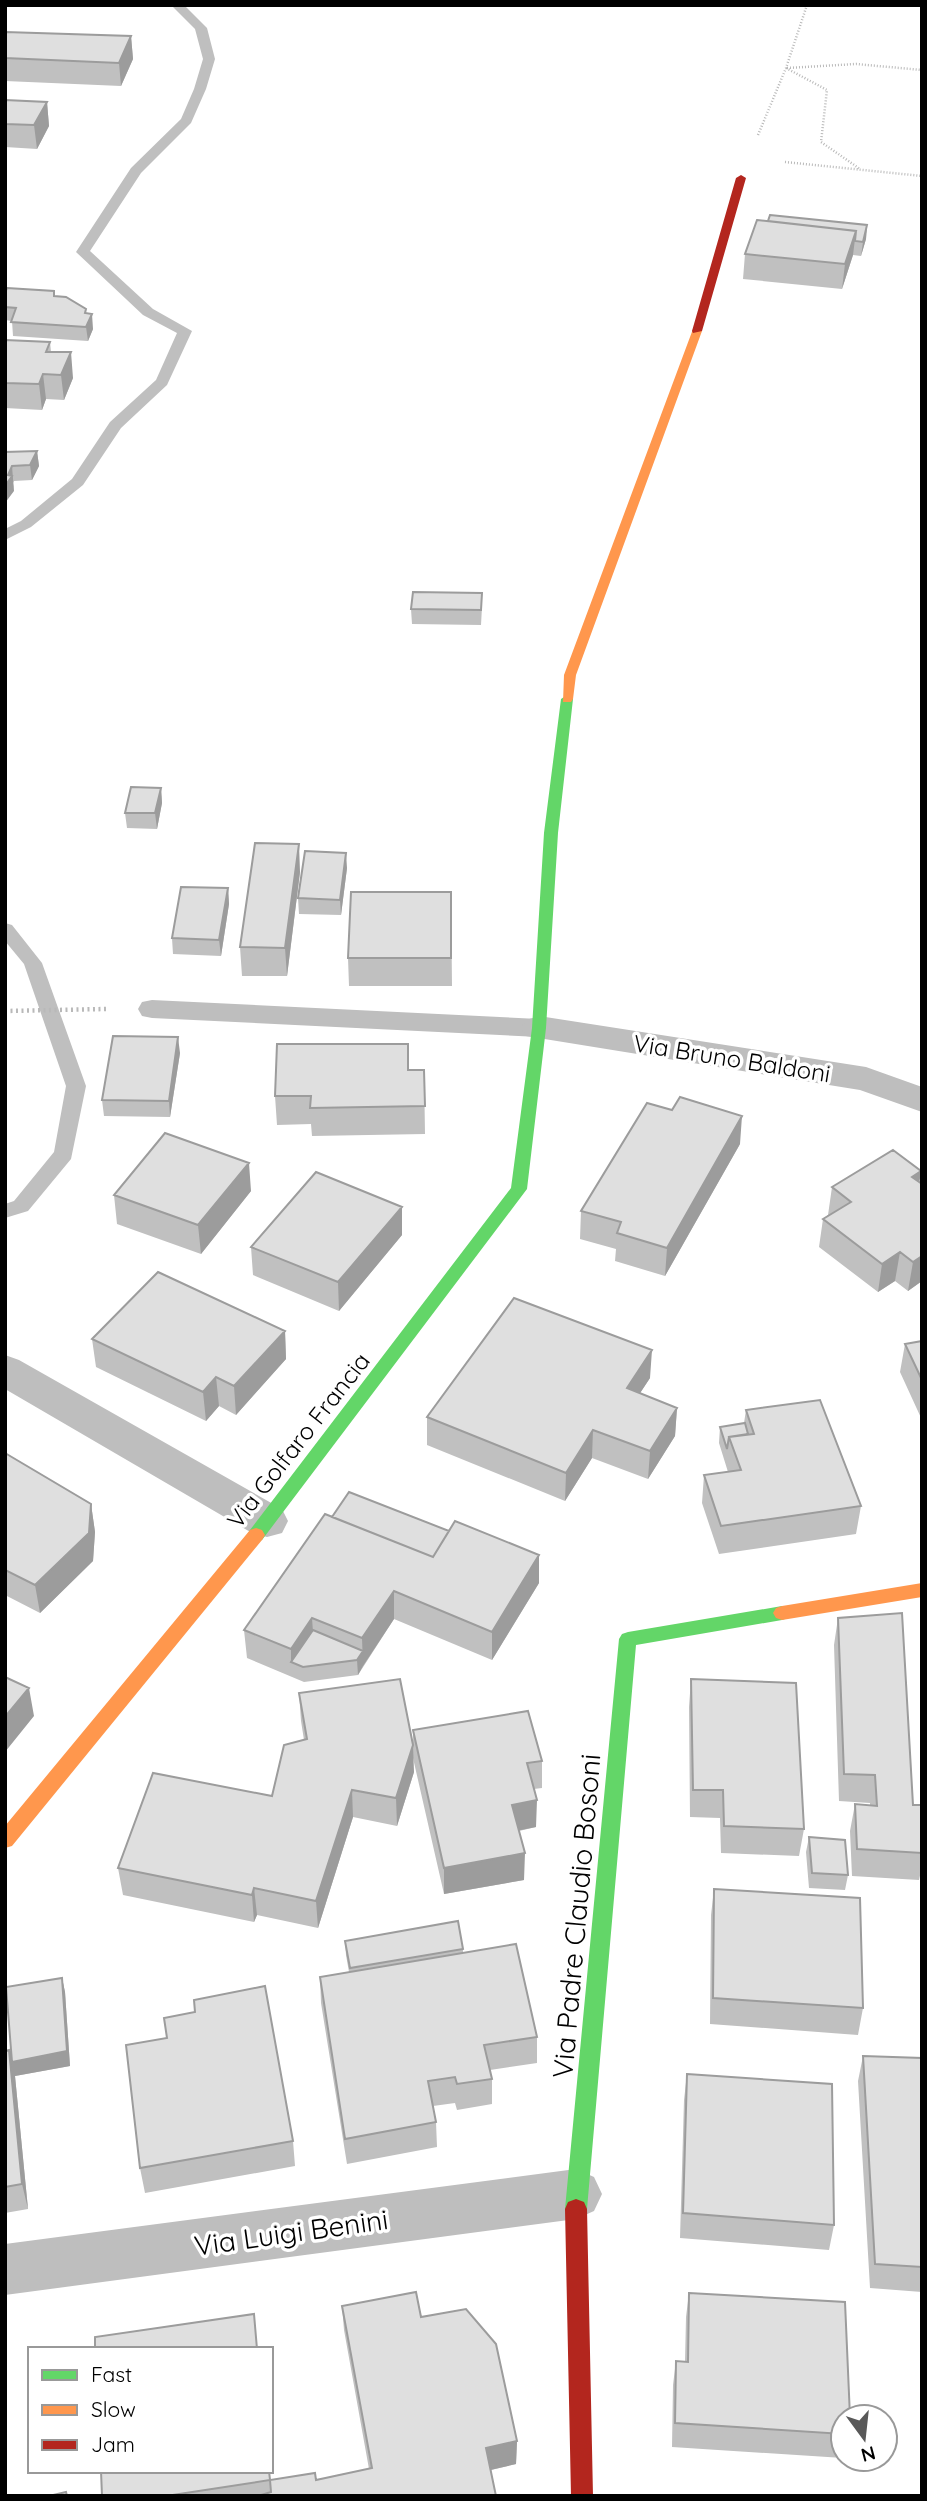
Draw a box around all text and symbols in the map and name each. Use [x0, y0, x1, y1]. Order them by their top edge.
street label: Via Bruno Baldoni [631, 1028, 833, 1088]
street label: Via Golfaro Francia [220, 1346, 376, 1534]
street label: Via Padre Claudio Bosoni [544, 1752, 608, 2080]
street label: Via Luigi Benini [192, 2201, 390, 2263]
legend [28, 2347, 273, 2473]
text: Fast [91, 2361, 132, 2387]
text: Slow [91, 2396, 136, 2422]
north arrow [829, 2403, 899, 2473]
text: Jam [91, 2431, 135, 2457]
text: N [859, 2441, 878, 2468]

